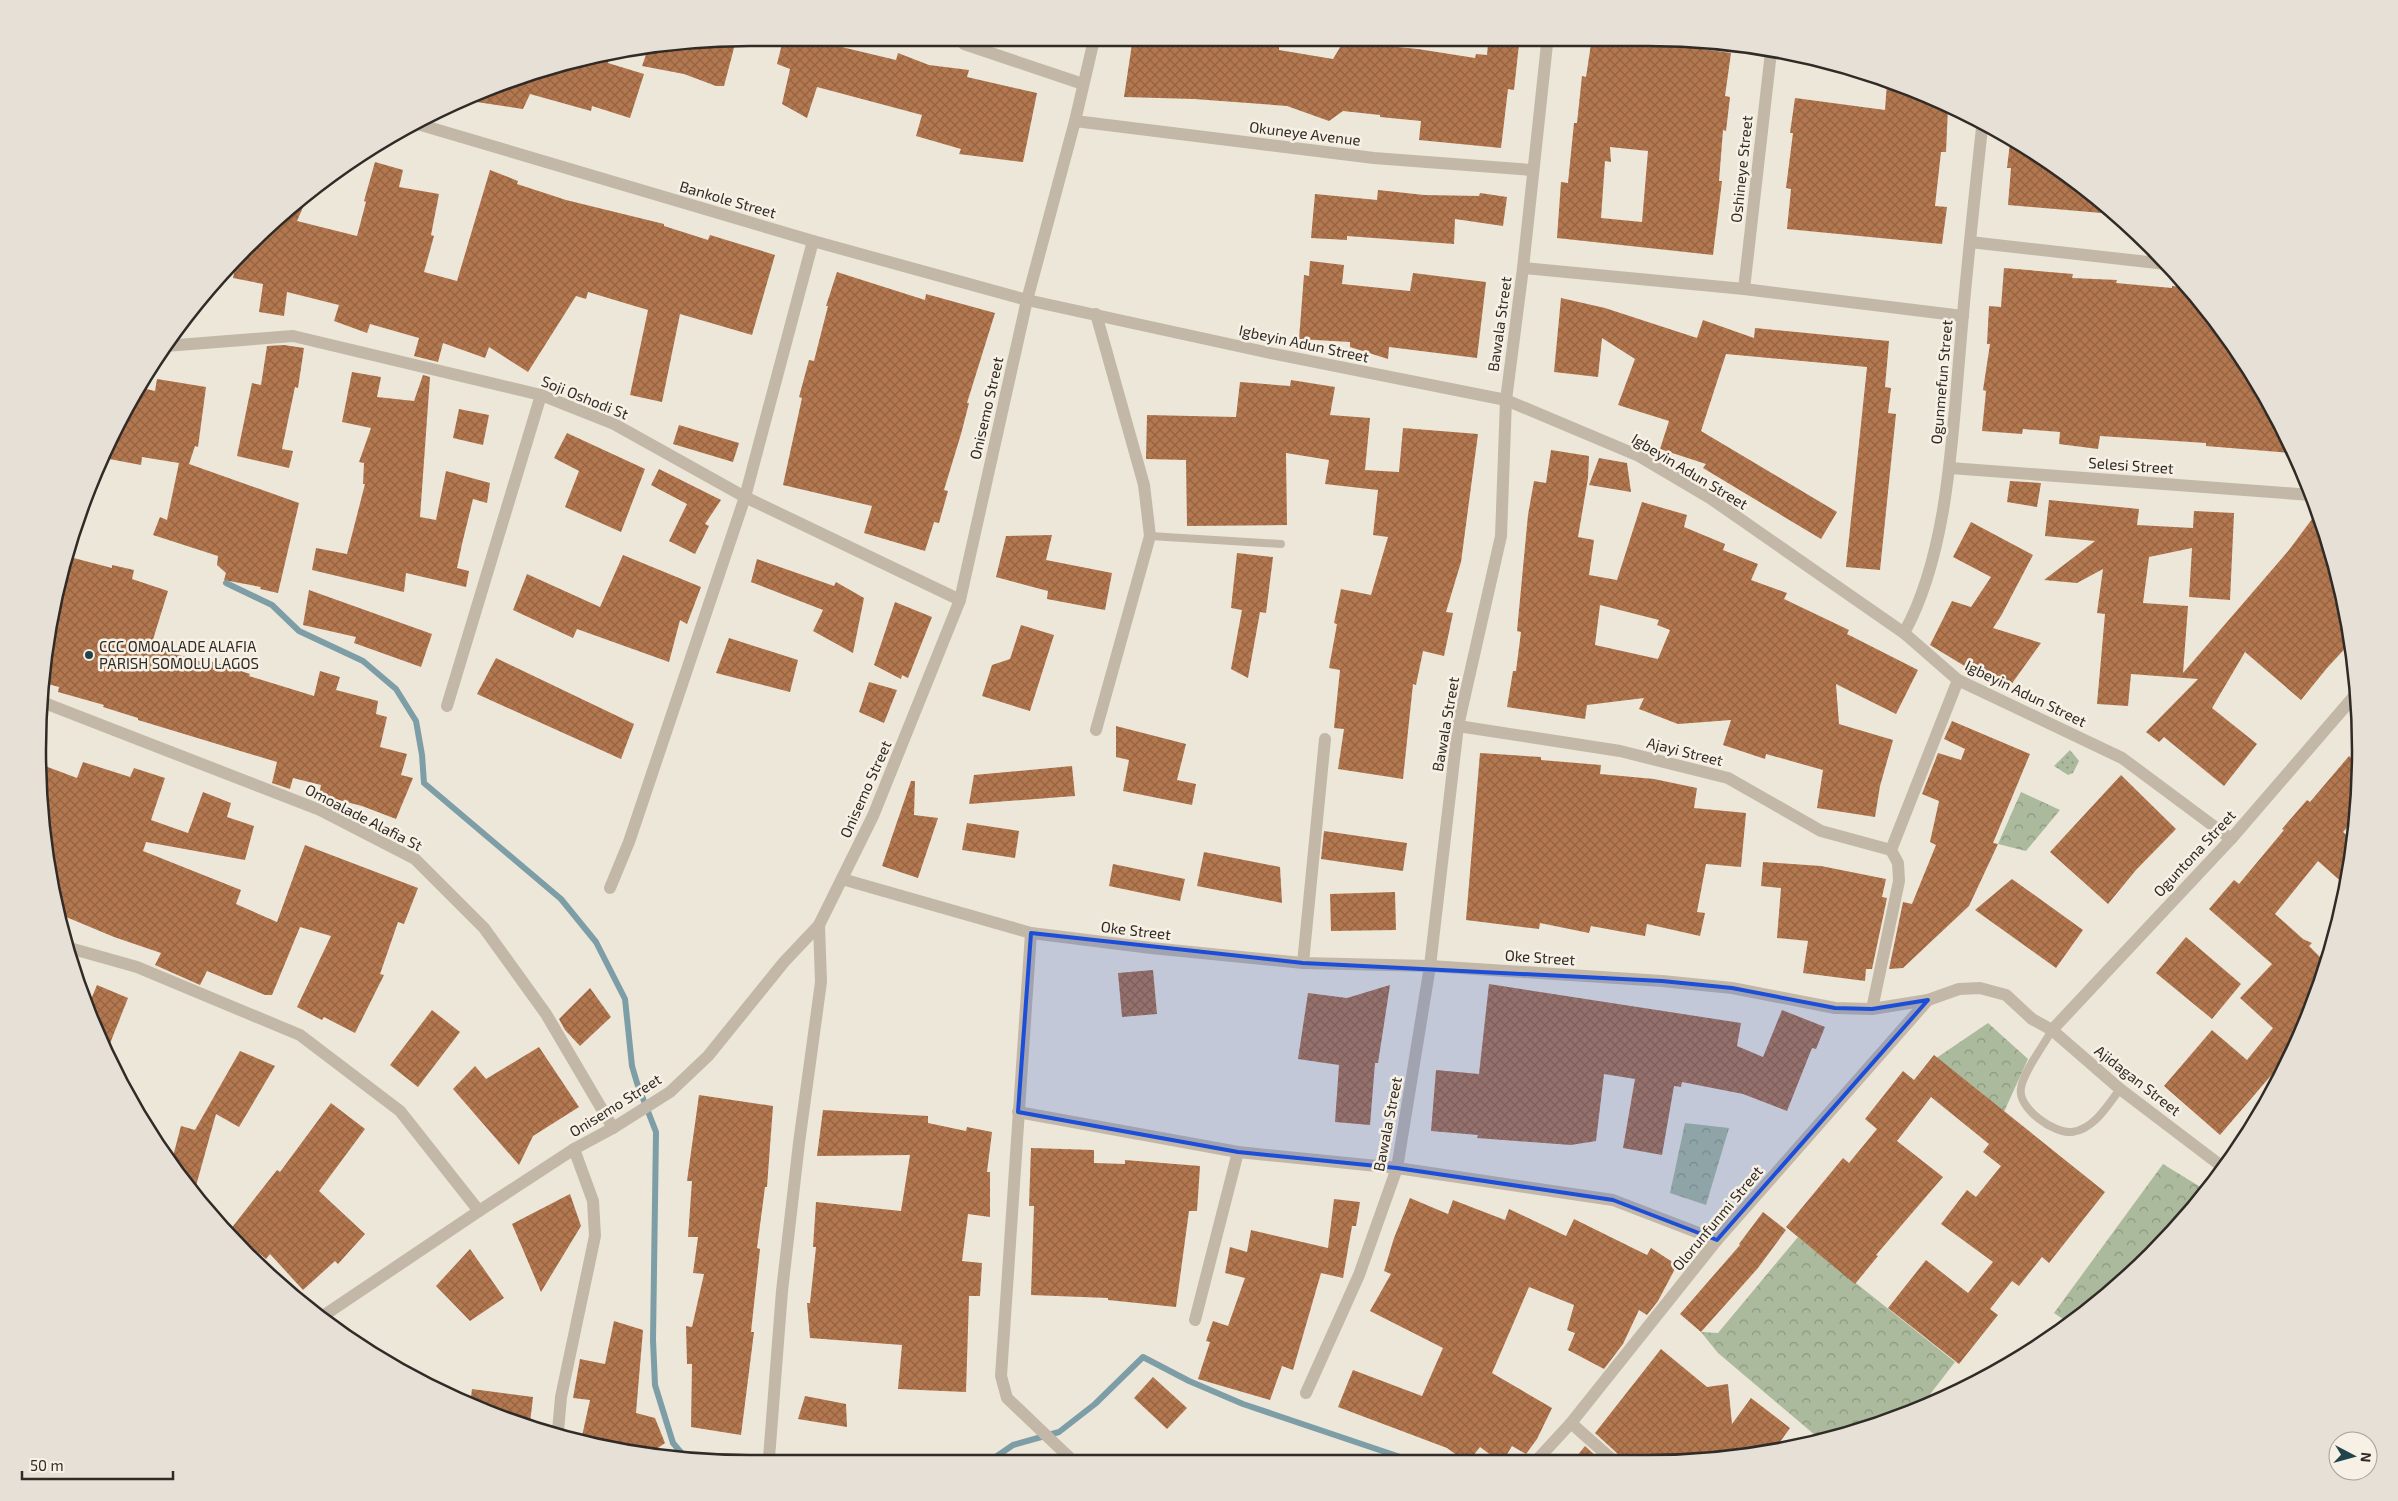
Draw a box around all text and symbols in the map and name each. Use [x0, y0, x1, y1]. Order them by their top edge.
street label: Oshineye Street [1726, 114, 1756, 224]
street label: Okuneye Avenue [1248, 117, 1362, 149]
street label: Bankole Street [678, 177, 779, 221]
street label: Bawala Street [1483, 275, 1515, 373]
street label: Ogunmefun Street [1927, 319, 1955, 445]
street label: Igbeyin Adun Street [1237, 320, 1371, 366]
street label: Onisemo Street [965, 355, 1007, 461]
street label: Soji Oshodi St [538, 371, 631, 424]
street label: Igbeyin Adun Street [1629, 429, 1752, 513]
street label: Selesi Street [2088, 453, 2174, 477]
place label: CCC OMOALADE ALAFIA PARISH SOMOLU LAGOS [99, 637, 259, 672]
marker: CCC OMOALADE ALAFIA PARISH SOMOLU LAGOS [83, 649, 95, 661]
street label: Igbeyin Adun Street [1963, 656, 2090, 730]
street label: Bawala Street [1428, 675, 1462, 773]
street label: Ajayi Street [1645, 733, 1725, 770]
street label: Onisemo Street [835, 737, 895, 841]
street label: Omoalade Alafia St [302, 780, 426, 854]
street label: Oguntona Street [2149, 806, 2239, 900]
street label: Oke Street [1100, 917, 1172, 943]
street label: Oke Street [1504, 946, 1576, 968]
street label: Ajidagan Street [2091, 1041, 2185, 1120]
street label: Onisemo Street [566, 1069, 664, 1140]
street label: Bawala Street [1369, 1075, 1405, 1173]
street label: Olorunfunmi Street [1668, 1162, 1766, 1274]
north arrow [2328, 1431, 2378, 1481]
scale bar [22, 1448, 174, 1480]
text: N [2357, 1451, 2375, 1463]
text: 50 m [30, 1456, 64, 1474]

